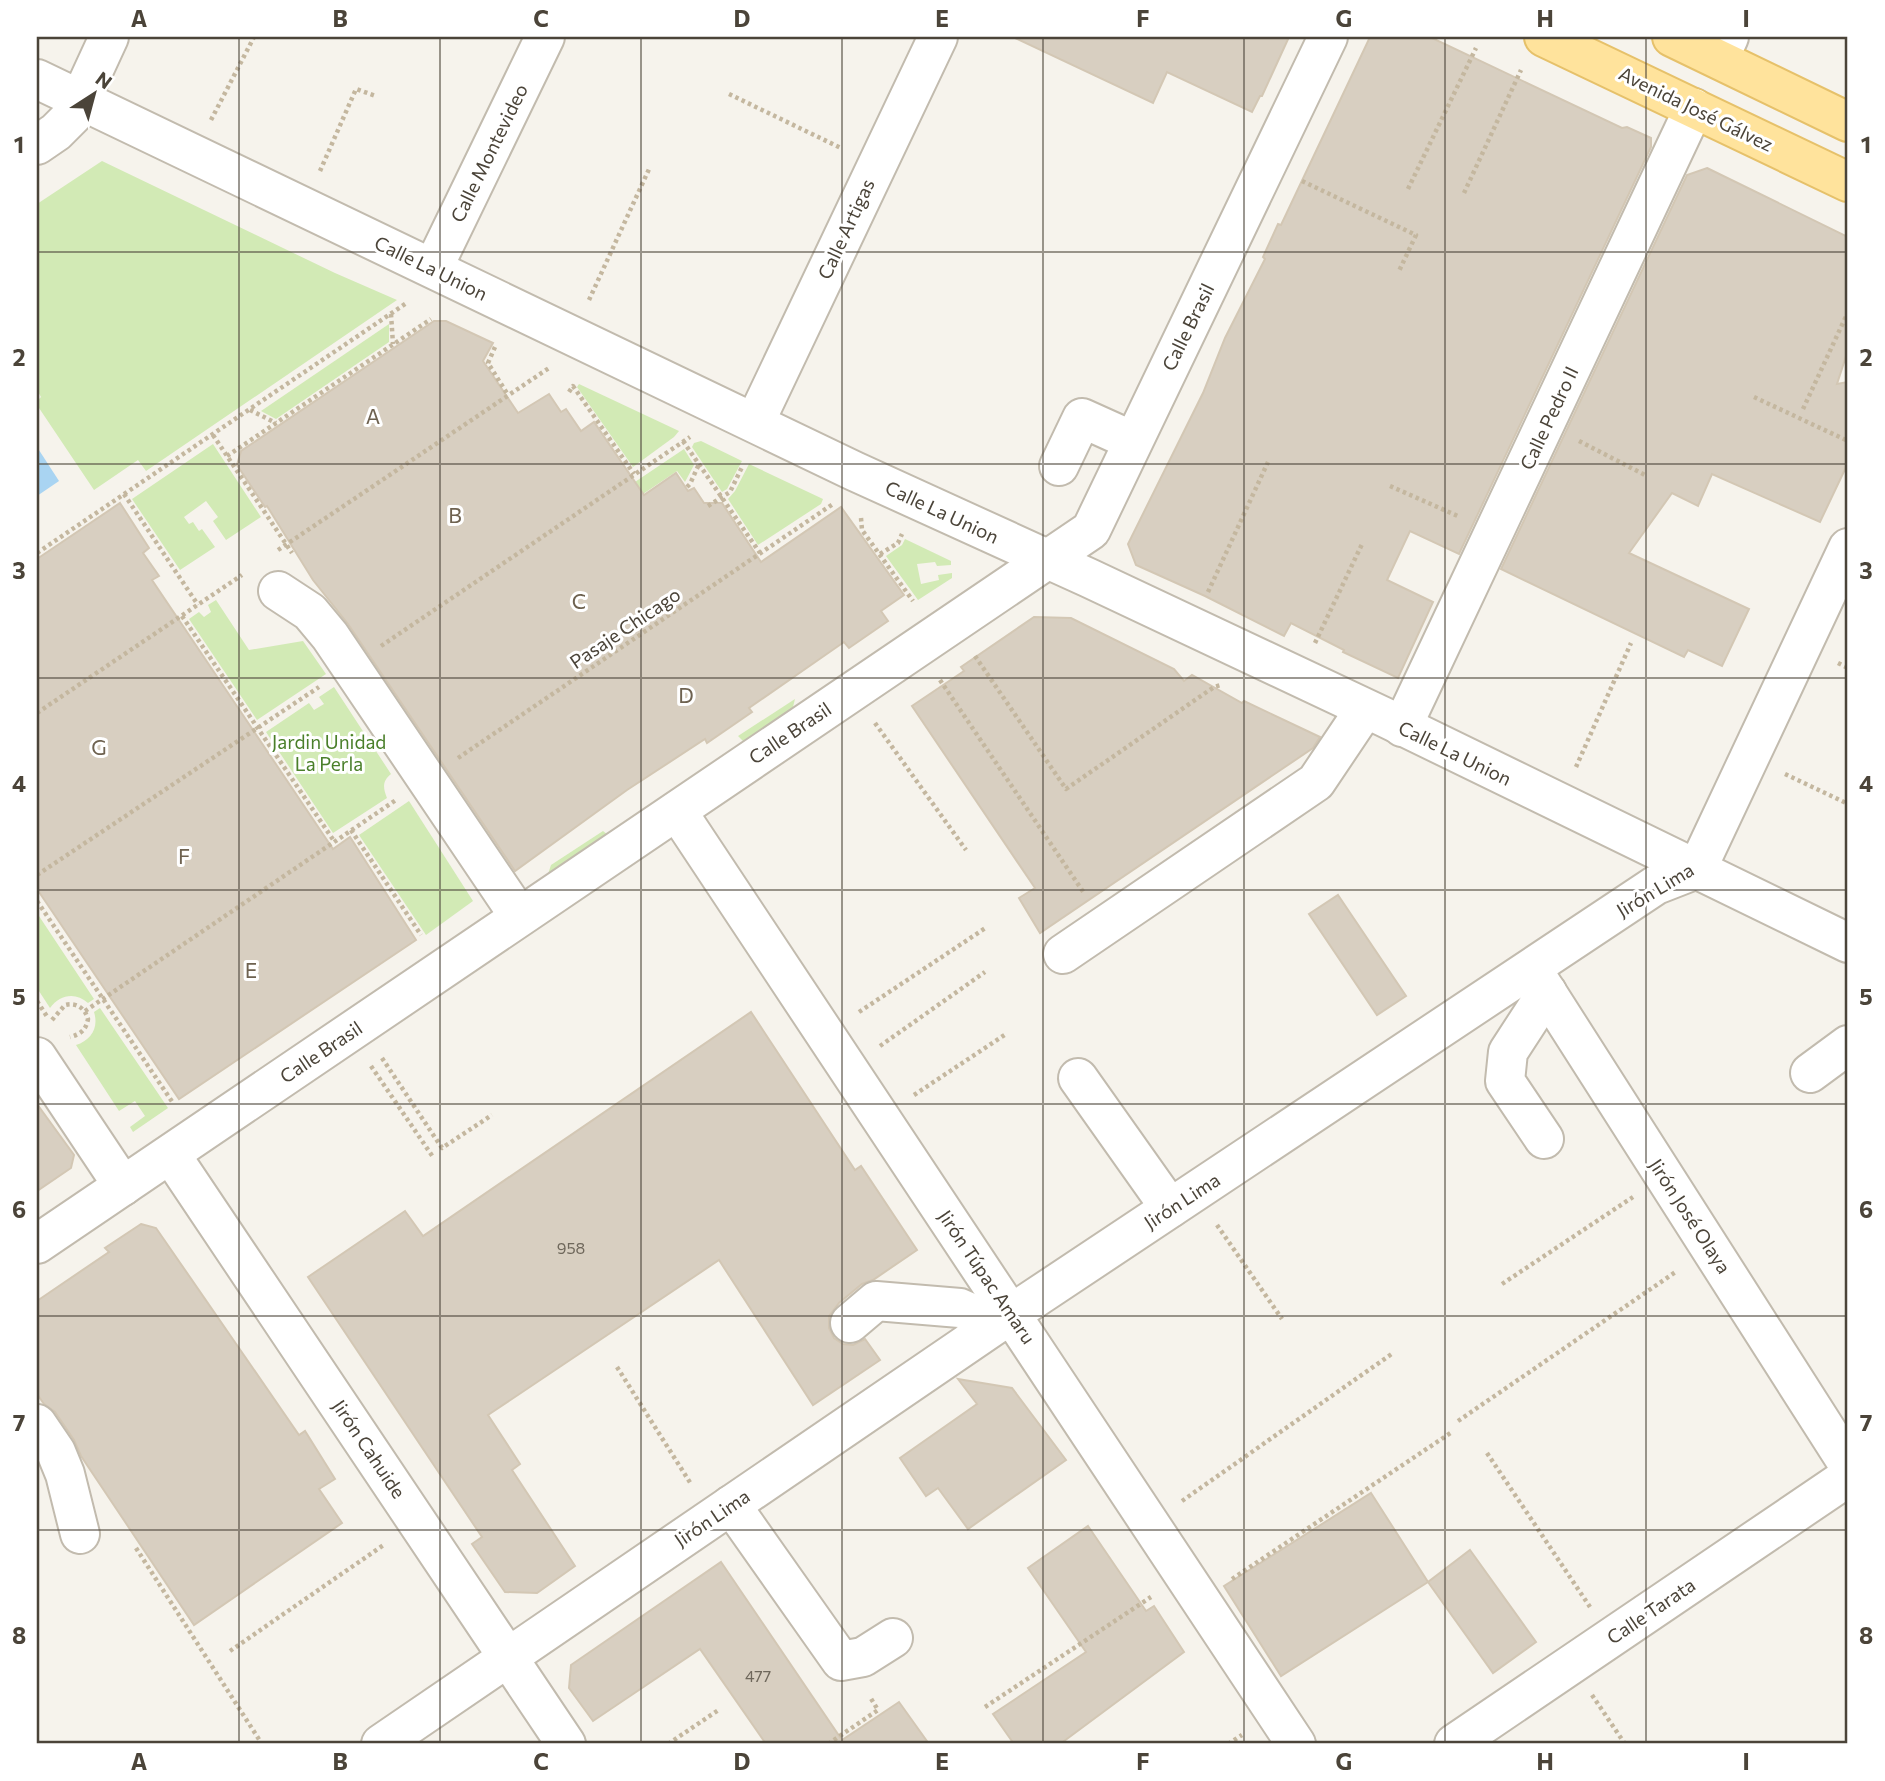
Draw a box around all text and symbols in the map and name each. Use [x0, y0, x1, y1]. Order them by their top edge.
text: A [131, 4, 148, 32]
text: B [332, 4, 348, 32]
text: C [533, 4, 549, 32]
text: D [734, 4, 751, 32]
text: E [935, 4, 949, 32]
text: F [1136, 4, 1150, 32]
text: G [1336, 4, 1352, 32]
text: H [1536, 4, 1554, 32]
text: I [1742, 4, 1750, 32]
north arrow [60, 60, 130, 130]
street label: Avenida José Gálvez [1615, 61, 1777, 156]
text: N [92, 66, 117, 93]
street label: Calle Montevideo [445, 80, 532, 226]
text: 1 [14, 130, 24, 158]
text: 1 [1861, 130, 1871, 158]
street label: Calle Artigas [812, 175, 879, 283]
street label: Calle La Union [371, 230, 491, 305]
street label: Calle Brasil [1157, 279, 1219, 374]
text: 2 [12, 343, 26, 371]
text: 2 [1859, 343, 1873, 371]
street label: Calle Pedro II [1515, 362, 1583, 473]
district label: A [366, 403, 382, 428]
street label: Calle La Union [882, 475, 1003, 548]
district label: B [448, 502, 464, 527]
text: 3 [12, 556, 26, 584]
text: 3 [1859, 556, 1873, 584]
street label: Pasaje Chicago [565, 582, 684, 673]
district label: C [572, 588, 588, 613]
district label: D [678, 682, 696, 707]
street label: Calle Brasil [744, 697, 835, 768]
street label: Calle La Union [1395, 715, 1515, 790]
park label: Jardin Unidad La Perla [272, 730, 386, 775]
district label: G [91, 734, 109, 759]
text: 4 [12, 769, 26, 797]
text: 4 [1859, 769, 1873, 797]
district label: F [178, 843, 192, 868]
street label: Jirón Lima [1612, 858, 1697, 922]
district label: E [245, 957, 259, 982]
text: 5 [12, 982, 26, 1010]
text: 5 [1859, 982, 1873, 1010]
street label: Calle Brasil [275, 1016, 366, 1087]
street label: Jirón José Olaya [1645, 1154, 1736, 1277]
street label: Jirón Lima [1139, 1168, 1224, 1234]
text: 6 [12, 1195, 26, 1223]
text: 6 [1859, 1195, 1873, 1223]
street label: Jirón Túpac Amaru [934, 1205, 1041, 1348]
house number: 958 [557, 1238, 585, 1257]
street label: Jirón Cahuide [328, 1395, 411, 1502]
text: 7 [13, 1408, 25, 1436]
text: 7 [1860, 1408, 1872, 1436]
street label: Jirón Lima [670, 1484, 754, 1551]
street label: Calle Tarata [1602, 1573, 1699, 1649]
text: 8 [12, 1621, 26, 1649]
text: 8 [1859, 1621, 1873, 1649]
house number: 477 [745, 1666, 771, 1685]
text: A [131, 1747, 148, 1775]
text: B [332, 1747, 348, 1775]
text: C [533, 1747, 549, 1775]
text: D [734, 1747, 751, 1775]
text: E [935, 1747, 949, 1775]
text: F [1136, 1747, 1150, 1775]
text: G [1336, 1747, 1352, 1775]
text: H [1536, 1747, 1554, 1775]
text: I [1742, 1747, 1750, 1775]

